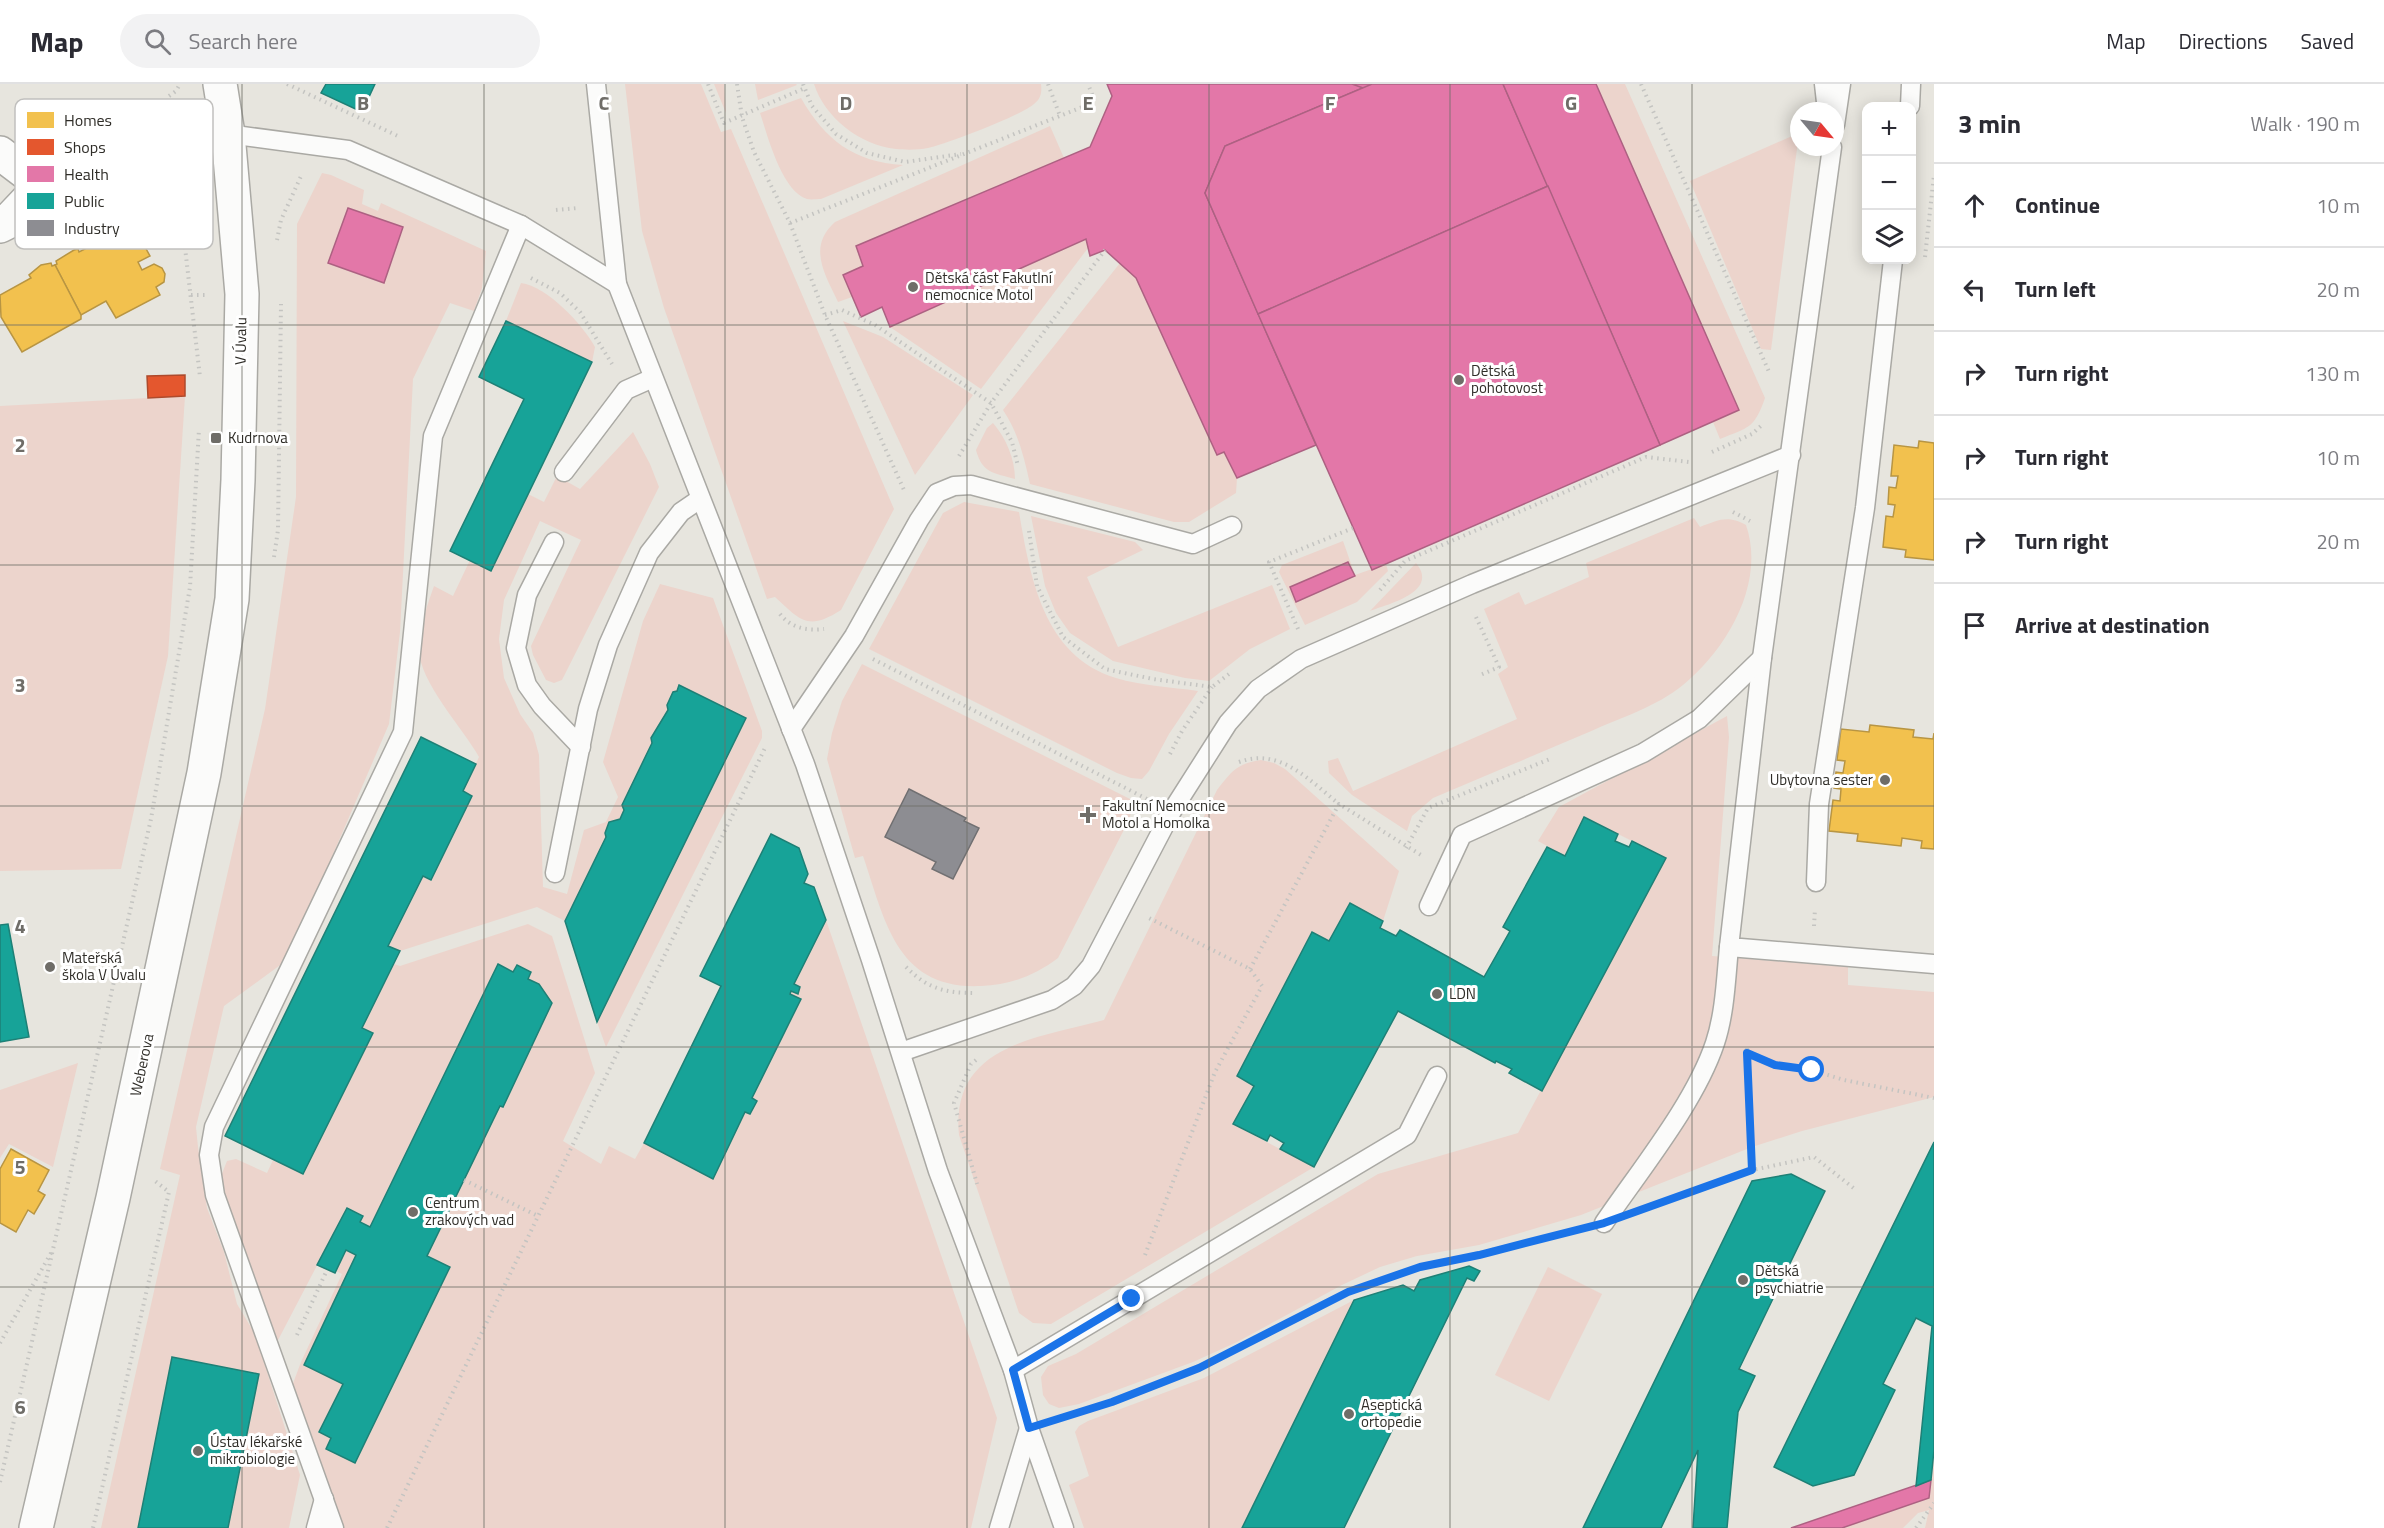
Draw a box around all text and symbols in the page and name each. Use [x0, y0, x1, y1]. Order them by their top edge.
search box [120, 14, 540, 68]
text: Map [30, 20, 84, 63]
text: Search here [189, 24, 298, 58]
icon: search [141, 25, 174, 58]
text: Map [2106, 25, 2146, 57]
text: Directions [2179, 25, 2268, 57]
text: Saved [2301, 25, 2354, 57]
text: B [357, 87, 369, 118]
text: C [599, 87, 610, 118]
text: D [840, 87, 852, 118]
text: E [1082, 87, 1094, 118]
text: F [1325, 87, 1336, 118]
text: G [1565, 87, 1577, 118]
legend [15, 99, 213, 249]
north arrow [1790, 102, 1844, 156]
map controls [1862, 102, 1916, 264]
button: + [1862, 102, 1916, 156]
text: 3 min [1958, 104, 2021, 143]
text: Homes [64, 108, 112, 132]
text: Walk · 190 m [2251, 108, 2360, 139]
text: Shops [64, 135, 106, 159]
button: − [1862, 156, 1916, 210]
text: Health [64, 162, 109, 186]
text: Continue [2015, 188, 2100, 222]
text: Public [64, 189, 105, 213]
icon: ahead [1958, 189, 1991, 222]
text: 10 m [2316, 190, 2360, 221]
button: layers [1862, 210, 1916, 264]
text: Industry [64, 216, 120, 240]
place label: Dětská část Fakutlní nemocnice Motol [925, 266, 1054, 306]
text: Turn left [2015, 272, 2096, 306]
icon: left [1958, 273, 1991, 306]
text: 20 m [2316, 274, 2360, 305]
marker: Dětská část Fakutlní nemocnice Motol [906, 280, 920, 294]
street label: V Úvalu [229, 317, 252, 365]
text: Turn right [2015, 356, 2109, 390]
icon: right [1958, 357, 1991, 390]
text: 130 m [2305, 358, 2360, 389]
place label: Dětská pohotovost [1471, 359, 1544, 399]
marker: Dětská pohotovost [1452, 373, 1466, 387]
place label: Kudrnova [228, 426, 288, 449]
text: 2 [14, 429, 26, 460]
marker: Kudrnova [209, 431, 223, 445]
text: Turn right [2015, 440, 2109, 474]
icon: right [1958, 441, 1991, 474]
text: 10 m [2316, 442, 2360, 473]
text: Turn right [2015, 524, 2109, 558]
icon: right [1958, 525, 1991, 558]
text: 20 m [2316, 526, 2360, 557]
text: Arrive at destination [2015, 608, 2210, 642]
icon: arrive [1958, 609, 1991, 642]
text: 3 [14, 669, 26, 700]
place label: Ubytovna sester [1770, 768, 1873, 791]
marker: Ubytovna sester [1878, 773, 1892, 787]
place label: Fakultní Nemocnice Motol a Homolka [1102, 794, 1225, 834]
marker: Fakultní Nemocnice Motol a Homolka [1079, 806, 1097, 824]
text: 4 [14, 910, 26, 941]
place label: Mateřská škola V Úvalu [62, 946, 146, 986]
marker: Mateřská škola V Úvalu [43, 960, 57, 974]
place label: LDN [1449, 982, 1476, 1005]
marker: LDN [1430, 987, 1444, 1001]
street label: Weberova [124, 1031, 159, 1098]
route start [1798, 1056, 1824, 1082]
text: 5 [14, 1151, 26, 1182]
place label: Centrum zrakových vad [425, 1191, 514, 1231]
marker: Centrum zrakových vad [406, 1205, 420, 1219]
place label: Dětská psychiatrie [1755, 1259, 1824, 1299]
marker: Dětská psychiatrie [1736, 1273, 1750, 1287]
route end [1118, 1285, 1144, 1311]
text: 6 [14, 1391, 26, 1422]
place label: Aseptická ortopedie [1361, 1393, 1423, 1433]
marker: Aseptická ortopedie [1342, 1407, 1356, 1421]
place label: Ústav lékařské mikrobiologie [210, 1430, 302, 1470]
marker: Ústav lékařské mikrobiologie [191, 1444, 205, 1458]

